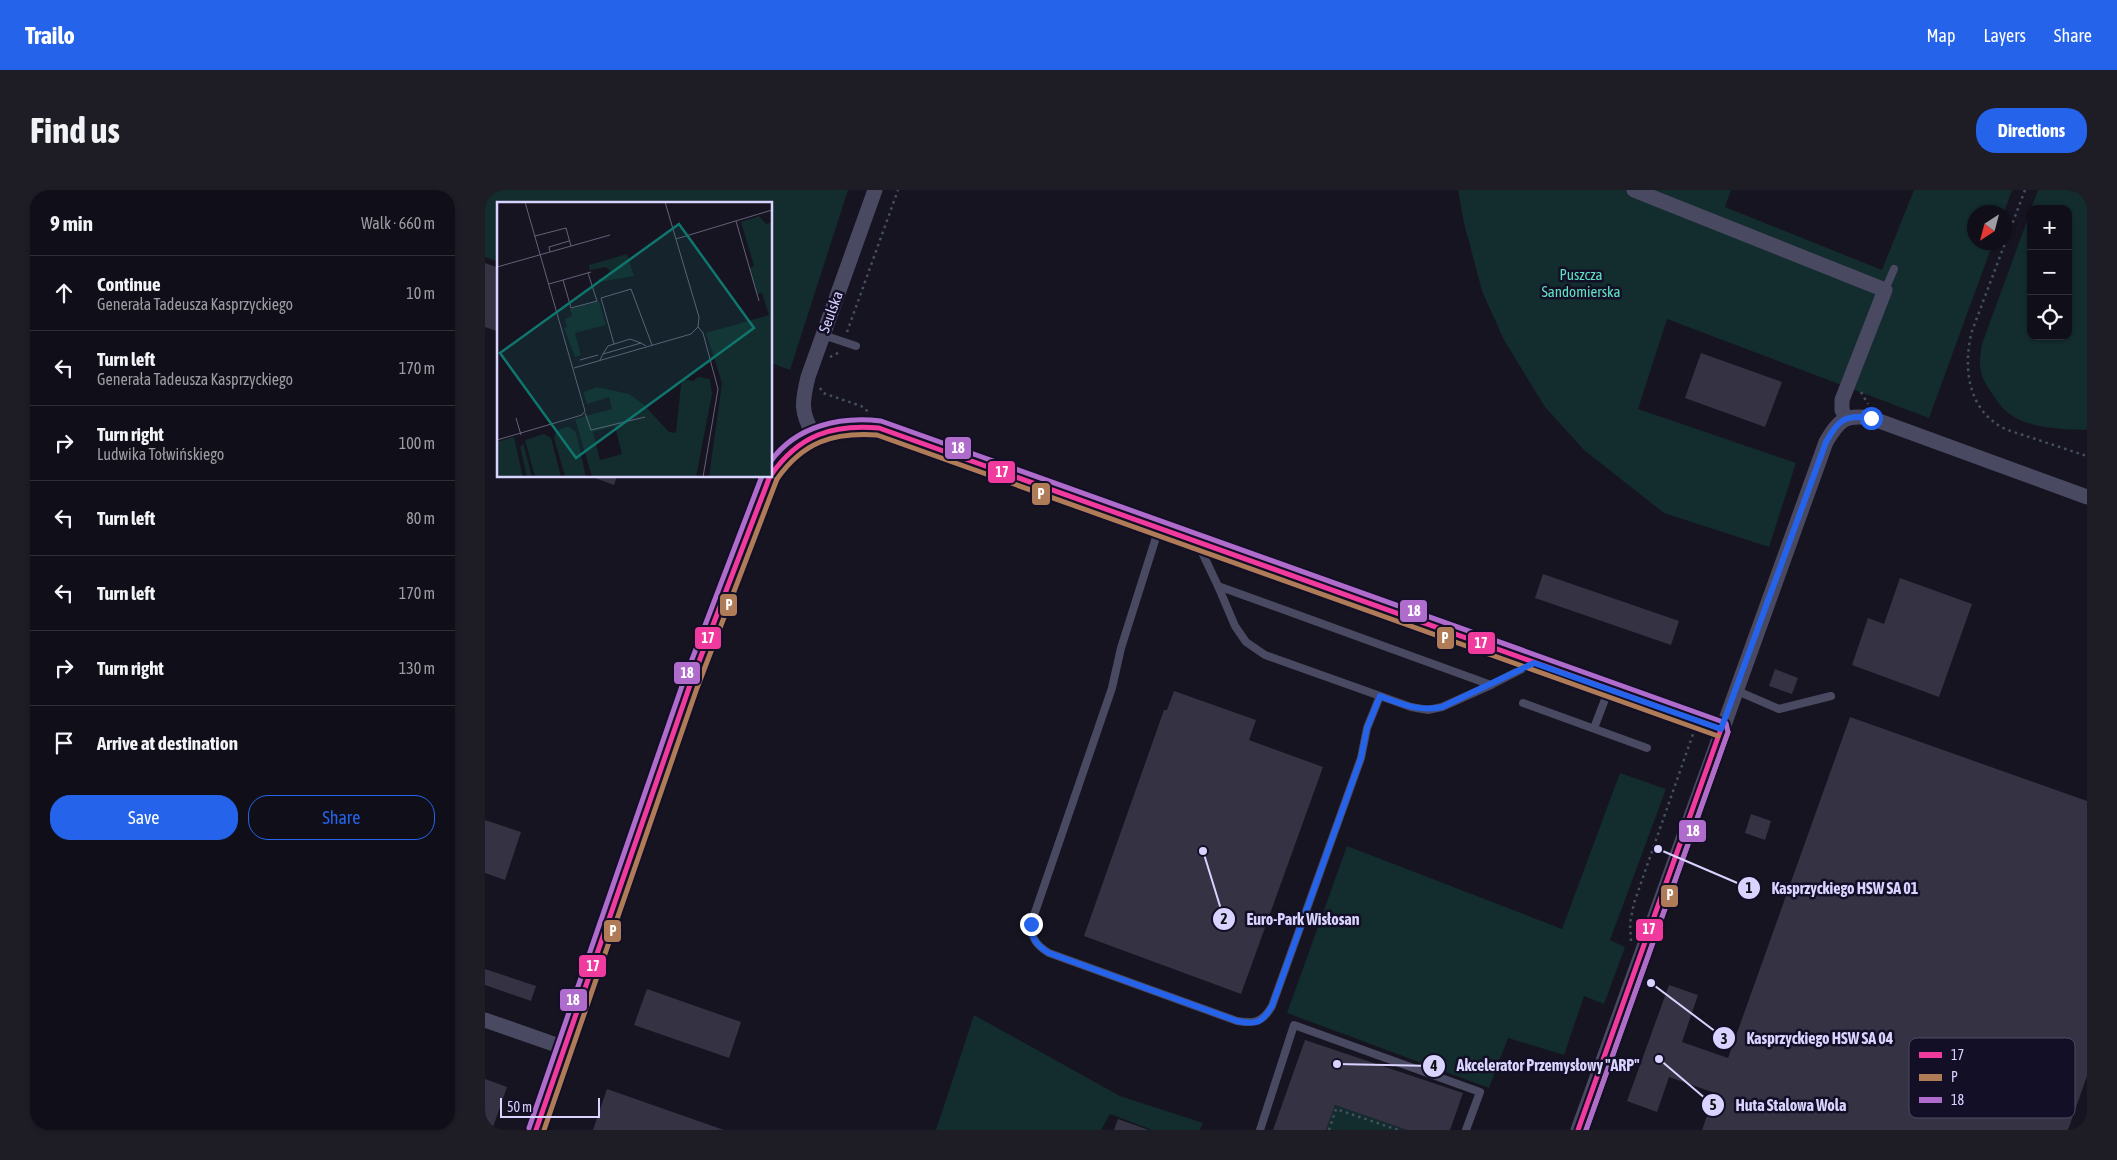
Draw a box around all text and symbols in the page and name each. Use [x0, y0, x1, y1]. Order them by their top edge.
text: Trailo [25, 22, 75, 49]
text: Map [1926, 25, 1955, 46]
text: Layers [1983, 25, 2026, 46]
text: Share [2054, 25, 2092, 46]
button: Directions [1976, 108, 2087, 153]
text: Find us [30, 110, 120, 150]
inset map [497, 202, 773, 478]
north arrow [1967, 205, 2012, 250]
map controls [2027, 205, 2072, 340]
button: + [2027, 205, 2072, 250]
text: 9 min [50, 211, 93, 235]
text: Walk · 660 m [361, 214, 435, 232]
button: − [2027, 250, 2072, 295]
park label: Puszcza Sandomierska [1541, 266, 1621, 300]
text: Continue [97, 273, 161, 295]
icon: ahead [50, 279, 78, 307]
text: 10 m [406, 284, 435, 302]
street label: Seulska [815, 289, 846, 335]
text: Generała Tadeusza Kasprzyckiego [97, 295, 293, 313]
button: locate [2027, 295, 2072, 340]
text: Turn left [97, 348, 155, 370]
icon: left [50, 354, 78, 382]
text: 170 m [399, 359, 435, 377]
text: Generała Tadeusza Kasprzyckiego [97, 370, 293, 388]
route start [1860, 407, 1883, 430]
text: Turn right [97, 423, 164, 445]
icon: right [50, 429, 78, 457]
text: 100 m [399, 434, 435, 452]
line badge: 18 [944, 436, 972, 460]
text: 18 [951, 440, 965, 456]
text: Ludwika Tołwińskiego [97, 445, 224, 463]
line badge: 17 [987, 460, 1016, 484]
text: 17 [995, 464, 1009, 480]
line badge: P [1031, 482, 1051, 506]
text: P [1038, 486, 1045, 502]
icon: left [50, 504, 78, 532]
text: Turn left [97, 507, 155, 529]
text: 80 m [406, 509, 435, 527]
icon: left [50, 579, 78, 607]
text: Turn left [97, 582, 155, 604]
text: 170 m [399, 584, 435, 602]
line badge: P [719, 593, 738, 617]
text: P [726, 597, 733, 613]
line badge: 18 [1399, 599, 1428, 623]
text: 18 [1407, 603, 1421, 619]
line badge: 17 [694, 626, 722, 650]
line badge: P [1436, 626, 1455, 650]
text: 17 [701, 630, 715, 646]
text: P [1442, 630, 1449, 646]
line badge: 17 [1467, 631, 1496, 655]
text: 17 [1474, 635, 1488, 651]
icon: right [50, 654, 78, 682]
text: Turn right [97, 657, 164, 679]
text: 130 m [399, 659, 435, 677]
line badge: 18 [673, 661, 701, 685]
text: 18 [680, 665, 694, 681]
icon: arrive [50, 729, 78, 757]
text: Arrive at destination [97, 732, 238, 754]
button: Save [50, 795, 238, 840]
button: Share [248, 795, 435, 840]
line badge: 18 [1678, 819, 1707, 843]
text: 18 [1686, 823, 1700, 839]
callout: Kasprzyckiego HSW SA 01 [1736, 873, 1928, 904]
text: 1 [1745, 879, 1753, 896]
text: Kasprzyckiego HSW SA 01 [1772, 879, 1919, 897]
line badge: P [1660, 884, 1679, 908]
text: P [1667, 887, 1674, 903]
callout: Euro-Park Wisłosan [1211, 904, 1369, 935]
text: 2 [1220, 910, 1228, 927]
text: Euro-Park Wisłosan [1246, 910, 1360, 928]
route end [1020, 913, 1043, 936]
line badge: 17 [1635, 918, 1664, 942]
line badge: P [603, 919, 622, 943]
text: 17 [1642, 921, 1656, 937]
text: P [610, 923, 617, 939]
line badge: 17 [578, 954, 607, 978]
text: 17 [586, 958, 600, 974]
line badge: 18 [559, 988, 588, 1012]
text: 18 [566, 992, 580, 1008]
callout: Kasprzyckiego HSW SA 04 [1712, 1023, 1904, 1054]
text: Kasprzyckiego HSW SA 04 [1747, 1029, 1894, 1047]
text: 3 [1720, 1030, 1728, 1047]
legend [1909, 1038, 2075, 1118]
text: 17 [1951, 1047, 1964, 1063]
callout: Akcelerator Przemysłowy "ARP" [1422, 1050, 1649, 1081]
text: Akcelerator Przemysłowy "ARP" [1456, 1056, 1640, 1074]
text: 4 [1429, 1057, 1438, 1074]
text: P [1951, 1069, 1958, 1085]
callout: Huta Stalowa Wola [1701, 1090, 1856, 1121]
text: 18 [1951, 1092, 1965, 1108]
scale bar [500, 1095, 600, 1118]
text: 5 [1709, 1096, 1717, 1113]
text: Huta Stalowa Wola [1736, 1096, 1846, 1114]
text: 50 m [507, 1099, 532, 1115]

